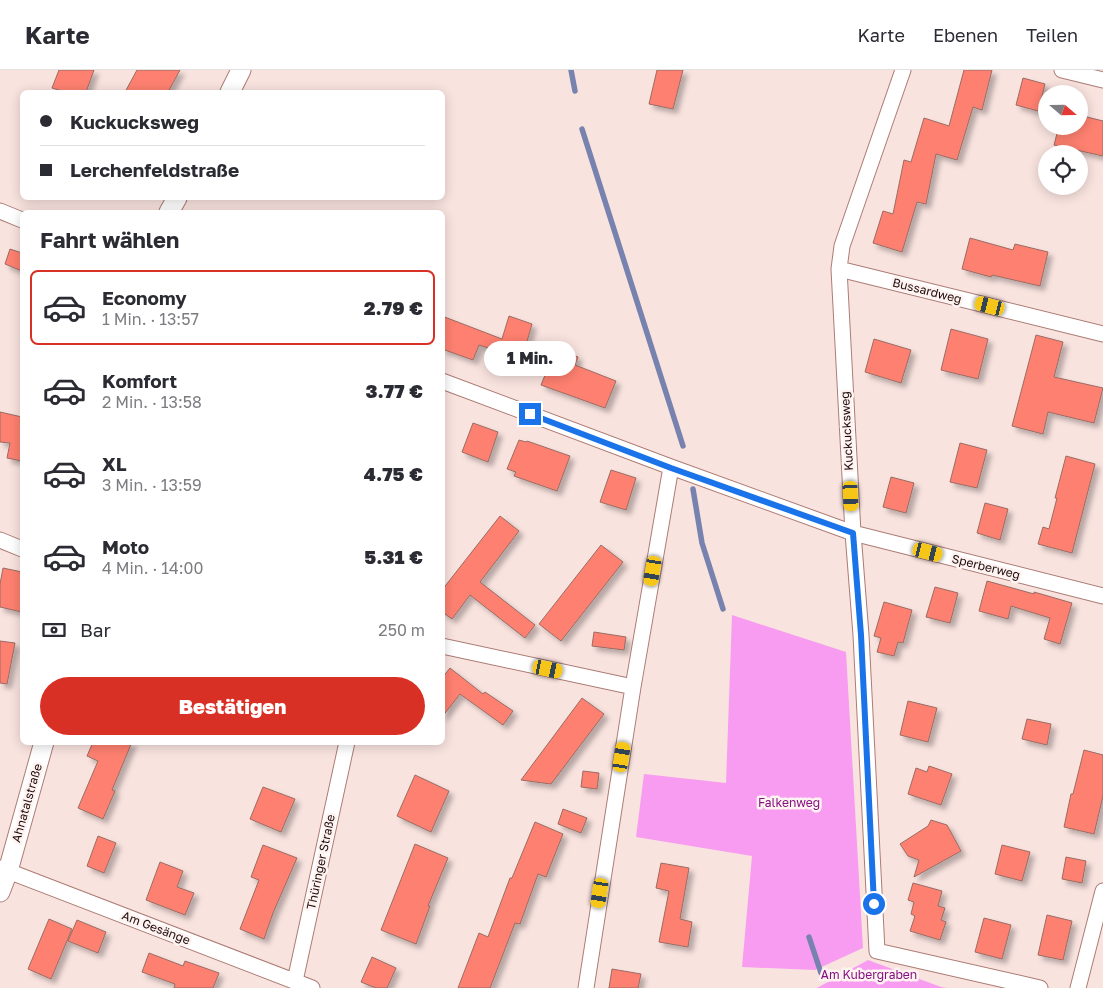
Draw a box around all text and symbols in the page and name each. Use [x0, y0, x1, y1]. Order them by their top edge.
text: Karte [25, 20, 90, 49]
text: Karte [858, 24, 905, 46]
text: Ebenen [933, 24, 998, 46]
text: Teilen [1026, 24, 1078, 46]
north arrow [1038, 85, 1088, 135]
map controls [1038, 85, 1088, 195]
text: Kuckucksweg [70, 110, 199, 133]
button: locate [1038, 145, 1088, 195]
text: Lerchenfeldstraße [70, 158, 239, 181]
text: Fahrt wählen [40, 226, 179, 253]
street label: Bussardweg [891, 275, 963, 306]
icon: car [42, 285, 87, 330]
text: Economy [102, 286, 187, 309]
car [973, 295, 1006, 317]
text: 2.79 € [364, 296, 423, 319]
text: 1 Min. · 13:57 [102, 309, 199, 329]
callout: 1 Min. [484, 342, 576, 376]
text: 1 Min. [507, 348, 553, 368]
icon: car [42, 368, 87, 413]
text: Komfort [102, 369, 177, 392]
text: 3.77 € [366, 379, 423, 402]
street label: Kuckucksweg [837, 391, 856, 471]
text: 2 Min. · 13:58 [102, 392, 202, 412]
route end [519, 403, 541, 425]
icon: car [42, 451, 87, 496]
text: XL [102, 452, 127, 475]
text: 4.75 € [364, 462, 423, 485]
text: 3 Min. · 13:59 [102, 475, 202, 495]
car [842, 481, 859, 511]
icon: car [42, 534, 87, 579]
text: Moto [102, 535, 149, 558]
car [911, 541, 944, 563]
text: 5.31 € [364, 545, 423, 568]
street label: Sperberweg [950, 551, 1022, 582]
car [643, 555, 662, 587]
text: 4 Min. · 14:00 [102, 558, 203, 578]
icon: cash [40, 616, 68, 644]
text: Bar [80, 618, 111, 641]
text: 250 m [378, 620, 425, 640]
car [531, 659, 564, 679]
button: Bestätigen [40, 677, 425, 735]
car [612, 741, 631, 773]
street label: Ahnatalstraße [8, 762, 45, 844]
park label: Falkenweg [758, 795, 820, 810]
street label: Thüringer Straße [303, 813, 338, 911]
car [590, 877, 609, 909]
route start [863, 893, 885, 915]
street label: Am Gesänge [120, 908, 192, 947]
park label: Am Kubergraben [821, 967, 917, 982]

